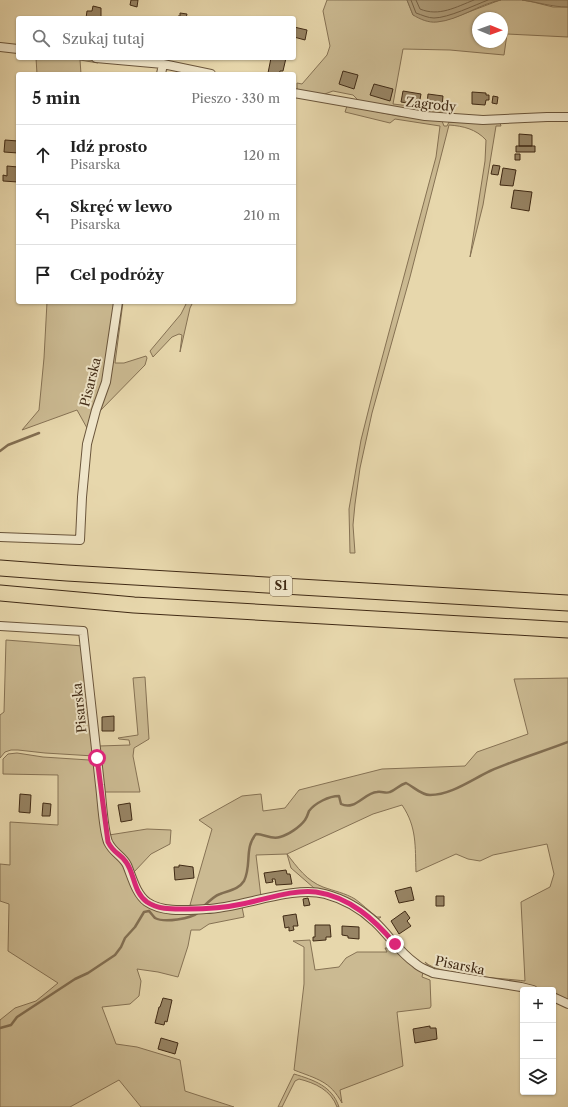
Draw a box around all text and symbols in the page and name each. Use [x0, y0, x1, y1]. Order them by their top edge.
north arrow [472, 12, 508, 48]
search box [16, 16, 296, 60]
icon: search [30, 27, 52, 49]
text: Szukaj tutaj [62, 29, 144, 48]
text: 5 min [32, 88, 80, 108]
text: Pieszo · 330 m [191, 90, 280, 106]
street label: Zagrody [405, 93, 458, 115]
text: Idź prosto [70, 137, 147, 156]
icon: ahead [32, 144, 54, 166]
text: 120 m [243, 147, 280, 163]
text: Pisarska [70, 156, 120, 172]
text: Skręć w lewo [70, 197, 172, 216]
icon: left [32, 204, 54, 226]
text: 210 m [243, 207, 280, 223]
text: Pisarska [70, 216, 120, 232]
icon: arrive [32, 264, 54, 286]
text: Cel podróży [70, 265, 164, 284]
street label: Pisarska [76, 356, 104, 408]
road number: S1 [270, 576, 292, 596]
street label: Pisarska [68, 682, 90, 734]
route start [88, 749, 106, 767]
route end [386, 935, 404, 953]
street label: Pisarska [434, 952, 486, 978]
map controls [520, 987, 556, 1095]
button: + [520, 987, 556, 1023]
button: − [520, 1023, 556, 1059]
button: layers [520, 1059, 556, 1095]

